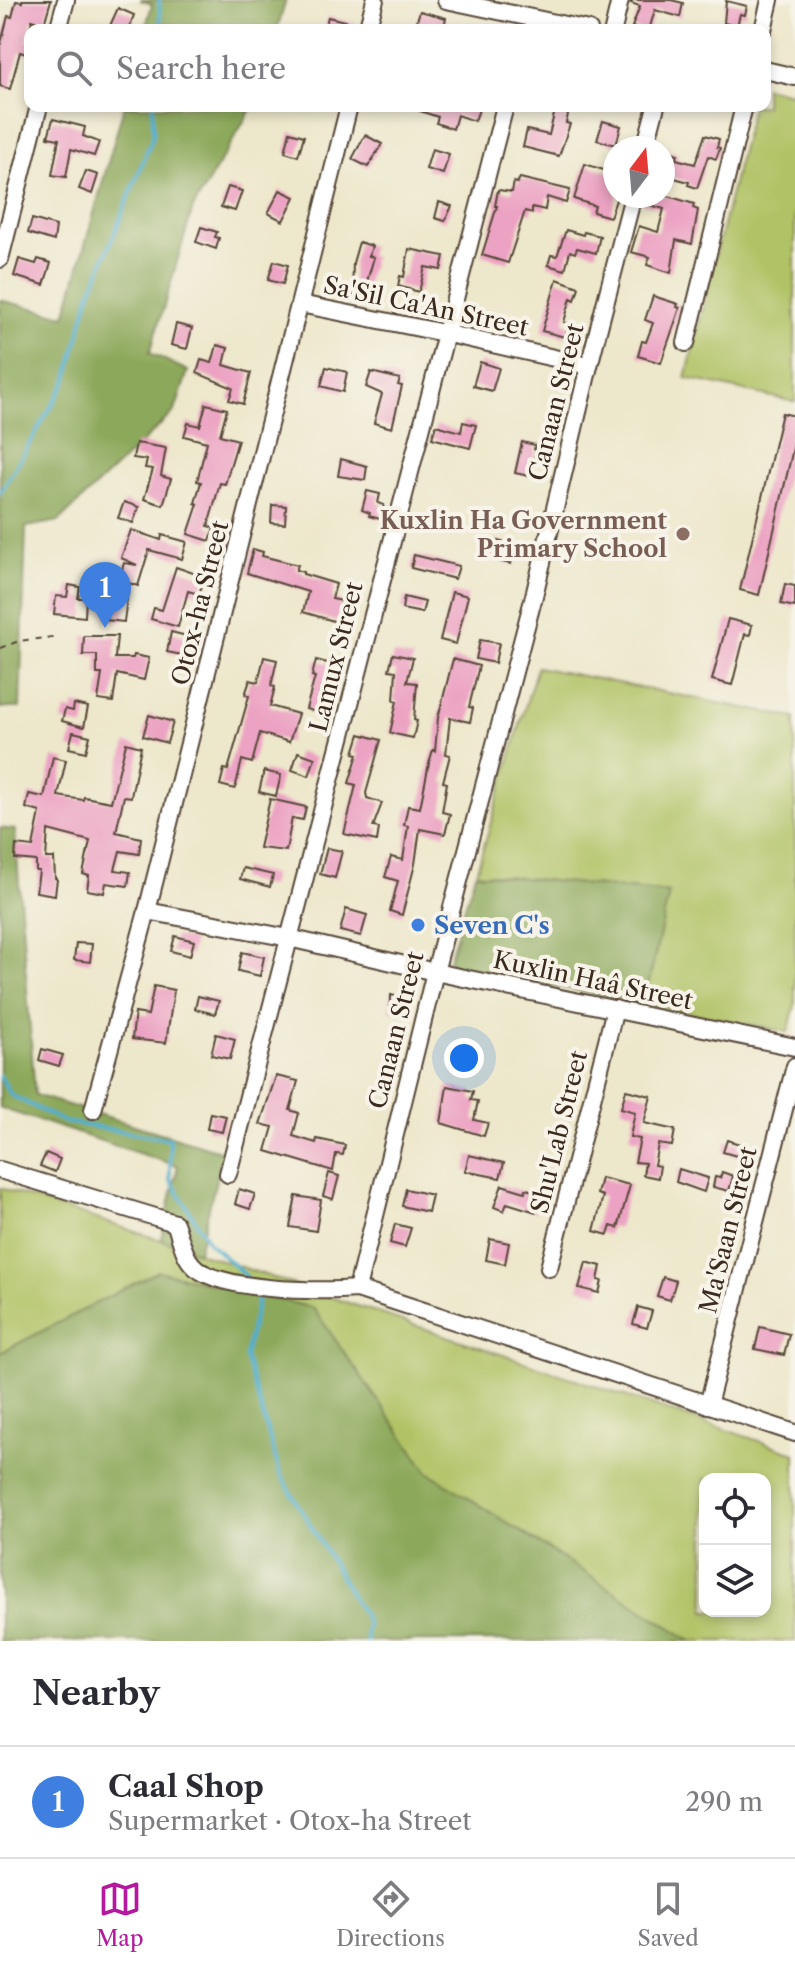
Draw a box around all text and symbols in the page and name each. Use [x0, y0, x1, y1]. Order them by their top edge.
search box [24, 24, 771, 112]
icon: search [52, 46, 96, 90]
text: Search here [116, 50, 286, 87]
north arrow [603, 136, 675, 208]
street label: Sa'Sil Ca'An Street [321, 270, 532, 342]
street label: Canaan Street [522, 320, 590, 484]
place label: Kuxlin Ha Government Primary School [380, 506, 667, 563]
street label: Otox-ha Street [166, 517, 235, 688]
marker: Kuxlin Ha Government Primary School [674, 525, 692, 543]
pin: 1 [79, 562, 131, 628]
street label: Lamux Street [303, 578, 369, 735]
place label: Seven C's [434, 911, 550, 940]
marker: Seven C's [409, 916, 427, 934]
street label: Kuxlin Haâ Street [491, 945, 696, 1015]
street label: Canaan Street [362, 948, 430, 1112]
your location [444, 1038, 484, 1078]
street label: Shu'Lab Street [525, 1047, 593, 1216]
street label: Ma'Saan Street [693, 1143, 763, 1316]
map controls [699, 1473, 771, 1617]
button: locate [699, 1473, 771, 1545]
button: layers [699, 1545, 771, 1617]
text: Nearby [32, 1672, 160, 1714]
text: Caal Shop [108, 1768, 264, 1805]
text: 1 [52, 1786, 64, 1818]
text: 290 m [685, 1786, 763, 1818]
text: Supermarket · Otox-ha Street [108, 1805, 472, 1837]
tab: Map [96, 1877, 144, 1952]
tab: Directions [336, 1877, 445, 1952]
tab: Saved [638, 1877, 699, 1952]

